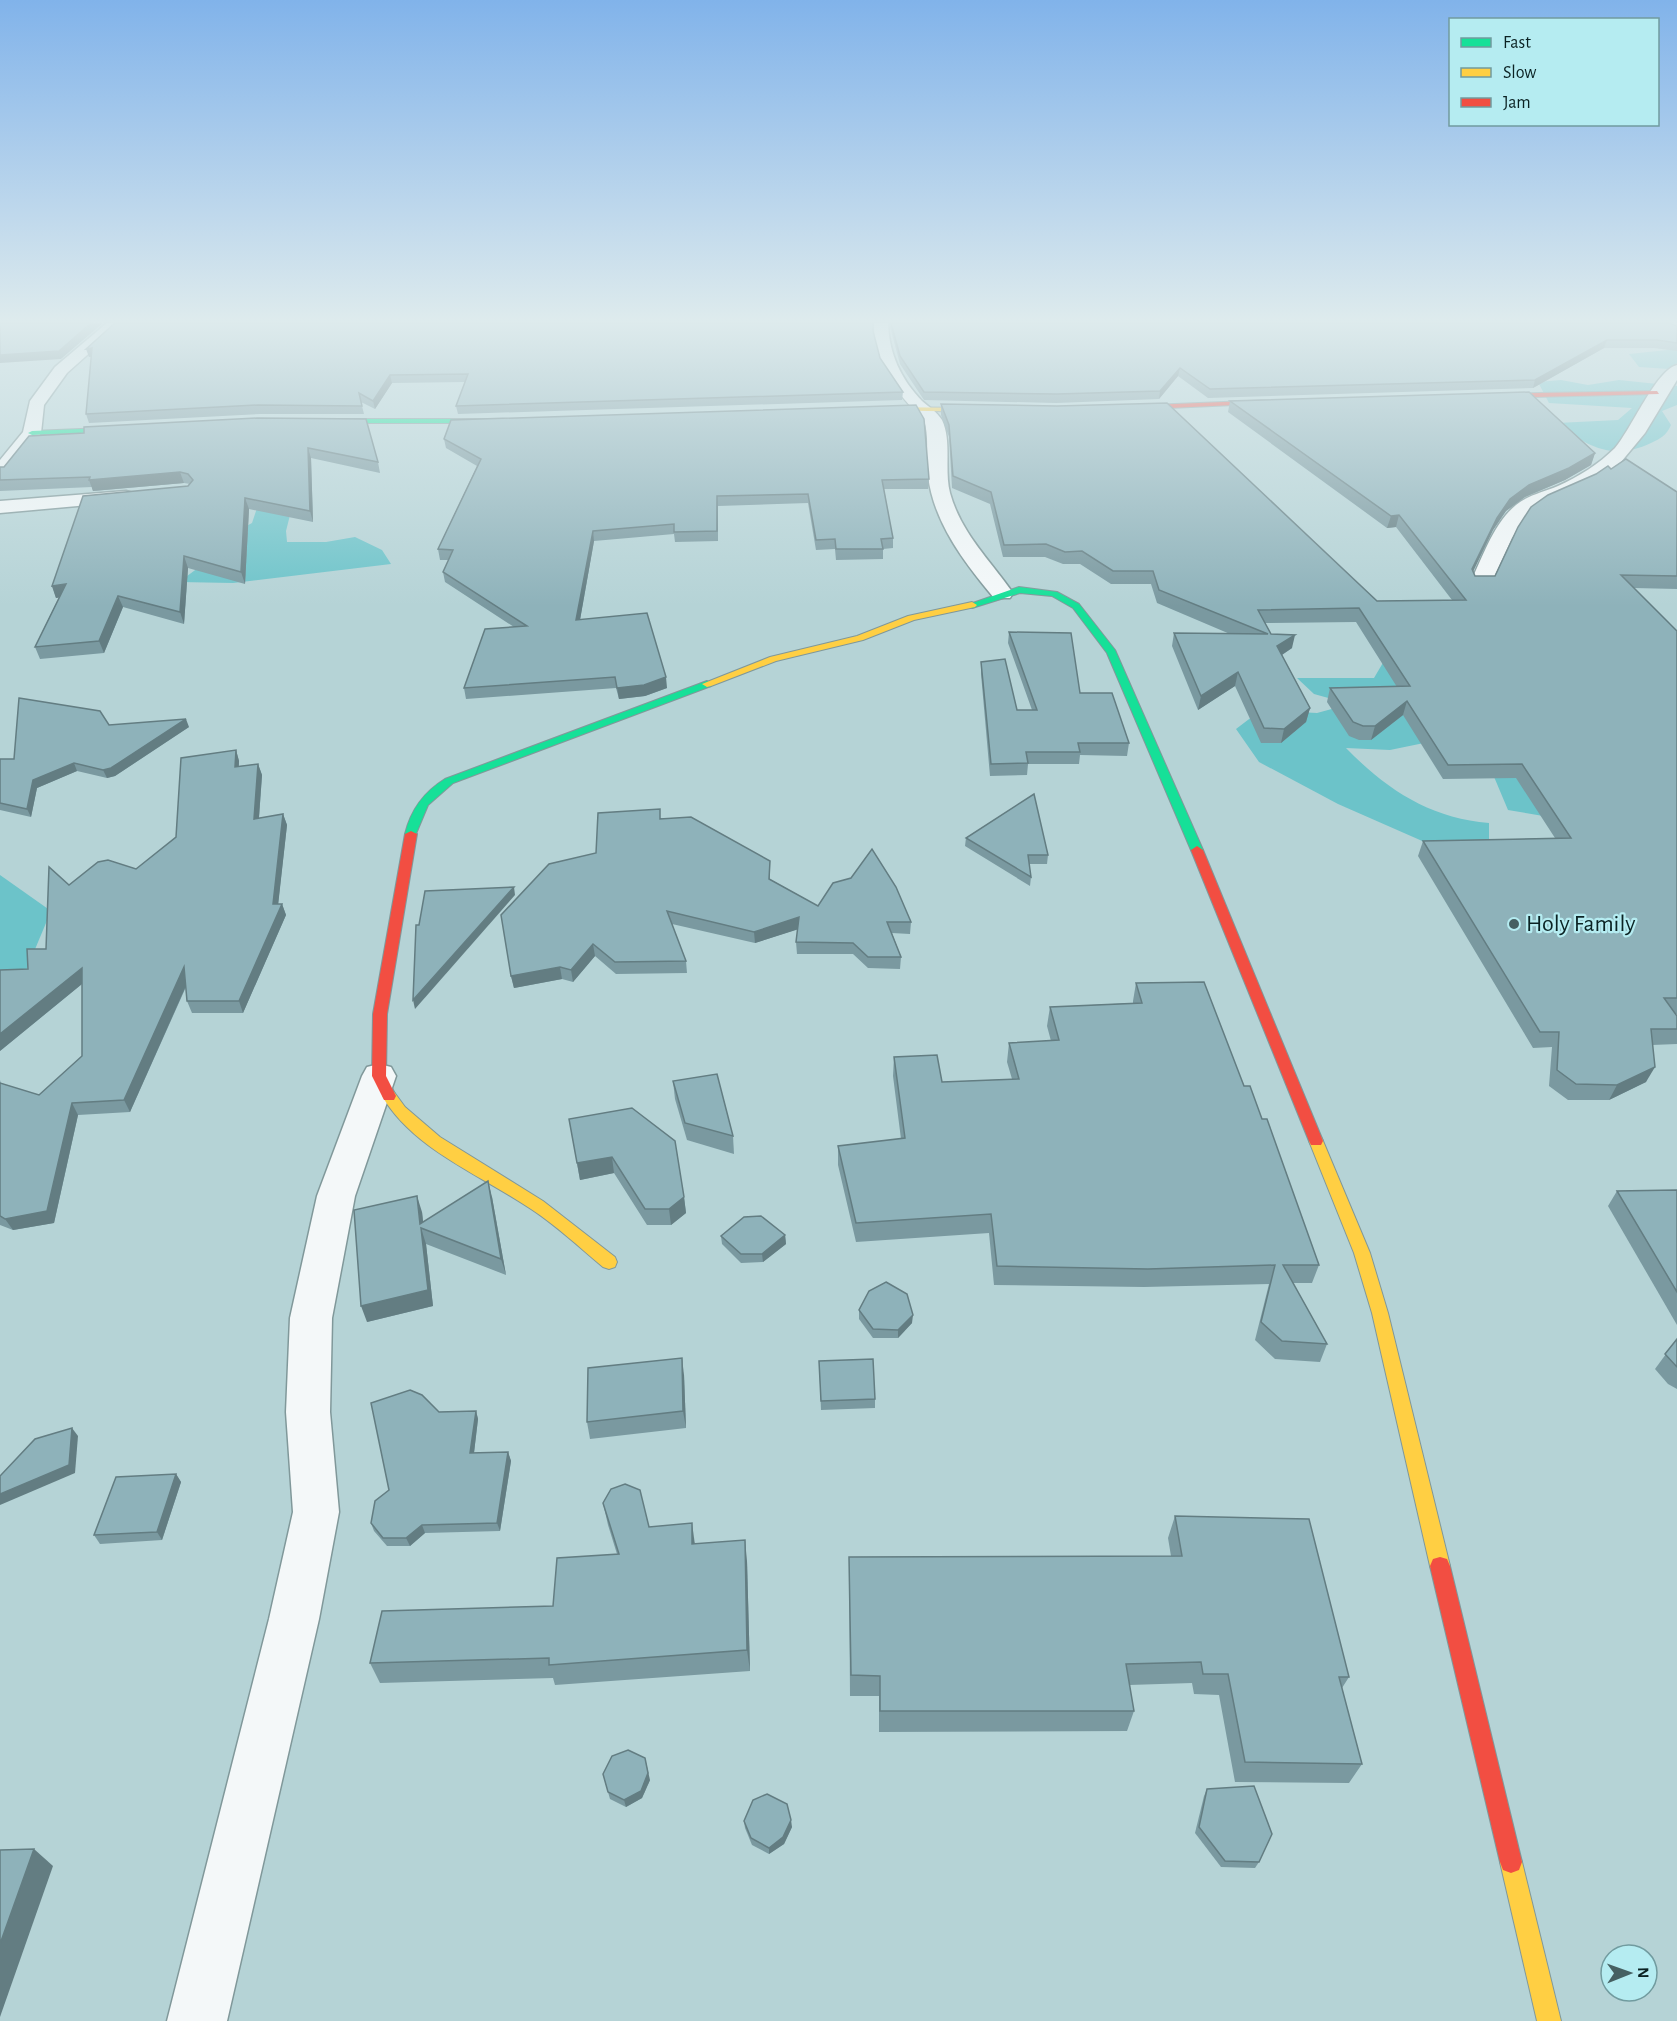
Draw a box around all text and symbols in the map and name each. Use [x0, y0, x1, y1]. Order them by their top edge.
legend [1449, 18, 1659, 126]
text: Fast [1503, 34, 1531, 52]
text: Slow [1503, 64, 1536, 82]
text: Jam [1503, 94, 1531, 112]
place label: Holy Family [1526, 912, 1636, 936]
marker: Holy Family [1507, 917, 1521, 931]
north arrow [1599, 1943, 1659, 2003]
text: N [1635, 1967, 1651, 1978]

